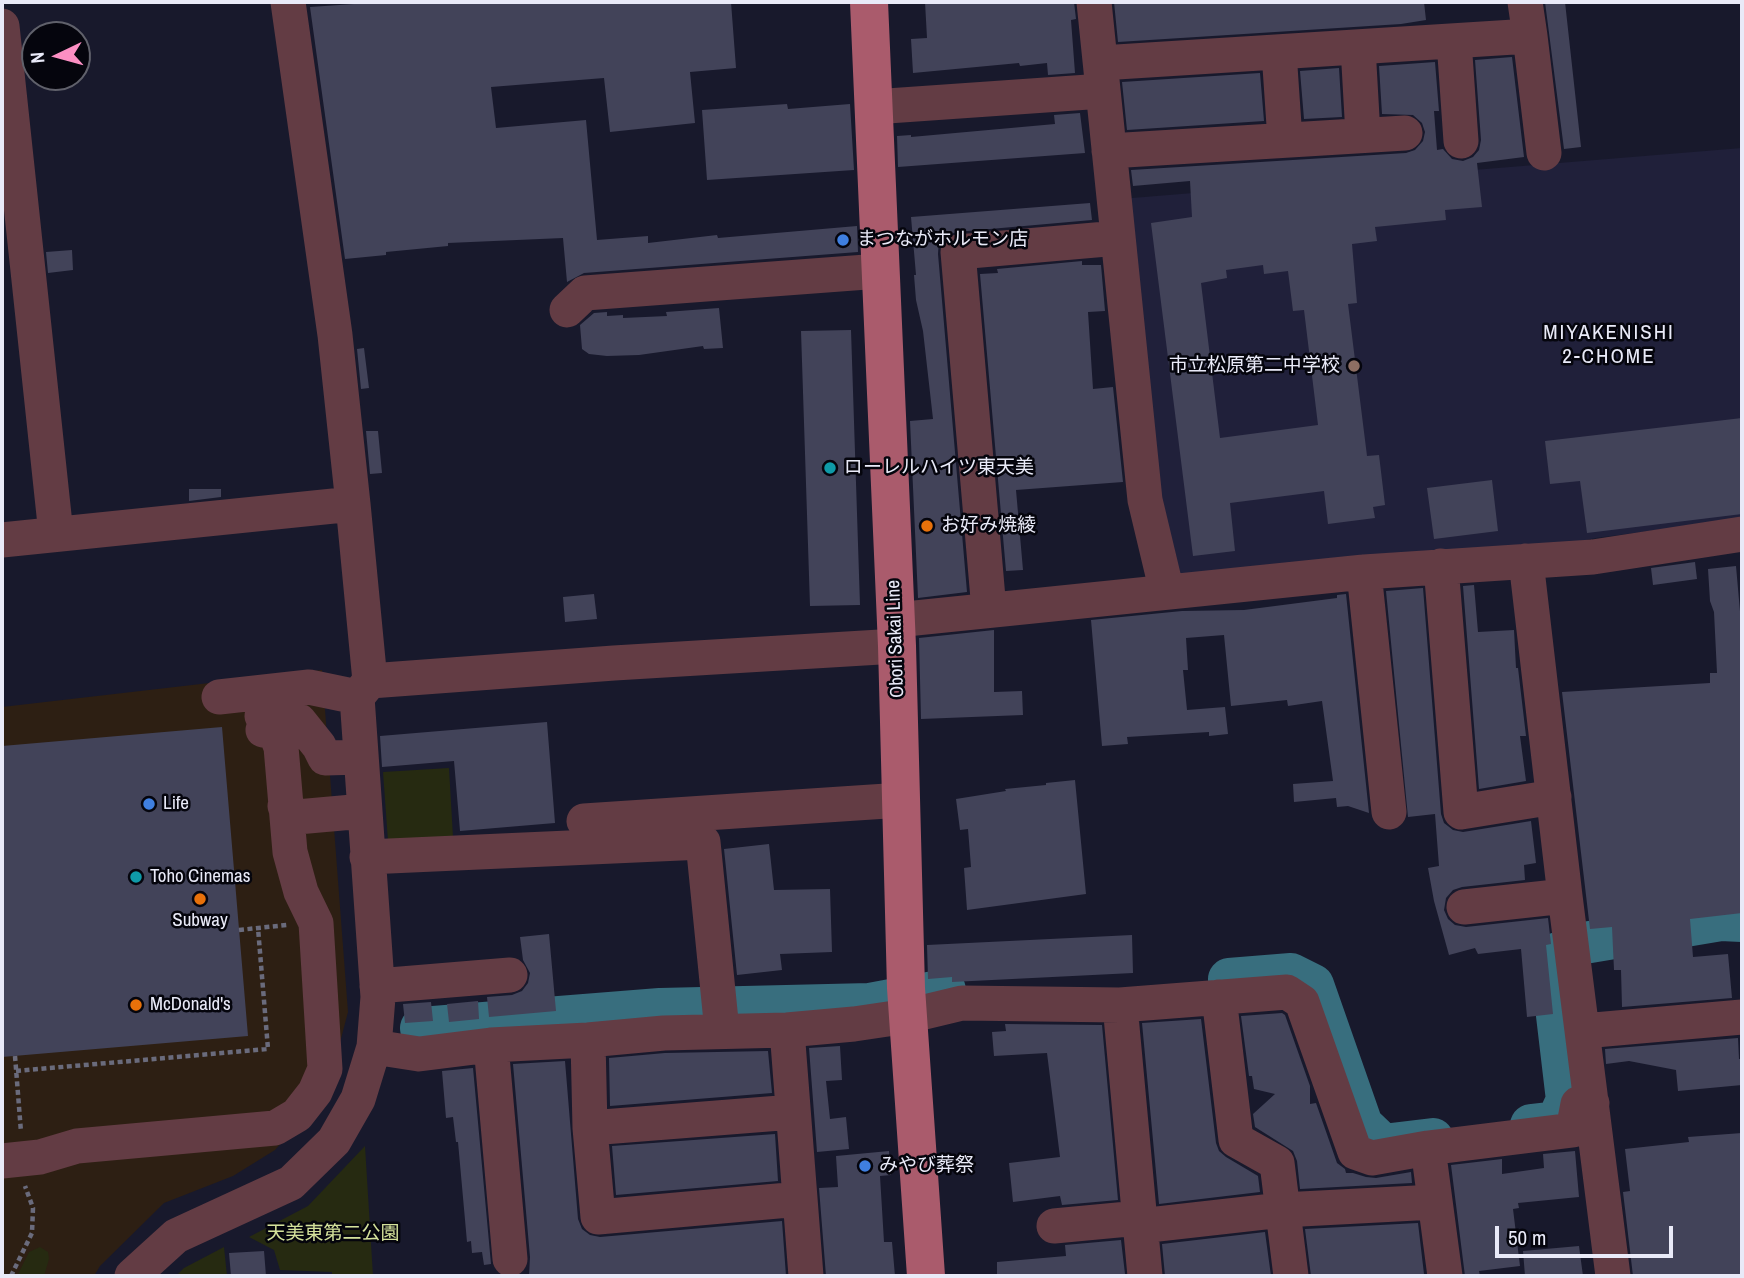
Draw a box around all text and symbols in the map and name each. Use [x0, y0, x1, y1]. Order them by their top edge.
north arrow [21, 21, 91, 91]
text: N [24, 51, 51, 64]
place label: まつながホルモン店 [857, 229, 1028, 251]
marker: まつながホルモン店 [835, 232, 851, 248]
district label: MIYAKENISHI 2-CHOME [1545, 320, 1673, 370]
place label: 市立松原第二中学校 [1169, 355, 1340, 377]
marker: 市立松原第二中学校 [1346, 358, 1362, 374]
place label: ローレルハイツ東天美 [844, 457, 1034, 479]
marker: ローレルハイツ東天美 [822, 460, 838, 476]
place label: お好み焼綾 [941, 515, 1036, 537]
marker: お好み焼綾 [919, 518, 935, 534]
street label: Obori Sakai Line [883, 580, 909, 698]
place label: Life [163, 793, 189, 815]
marker: Life [141, 796, 157, 812]
place label: Toho Cinemas [150, 866, 250, 888]
marker: Toho Cinemas [128, 869, 144, 885]
marker: Subway [192, 891, 208, 907]
place label: Subway [172, 910, 228, 932]
place label: McDonald's [150, 994, 231, 1016]
marker: McDonald's [128, 997, 144, 1013]
place label: みやび葬祭 [879, 1155, 974, 1177]
marker: みやび葬祭 [857, 1158, 873, 1174]
scale bar [1499, 1212, 1678, 1256]
park label: 天美東第二公園 [267, 1223, 399, 1245]
text: 50 m [1508, 1223, 1546, 1252]

